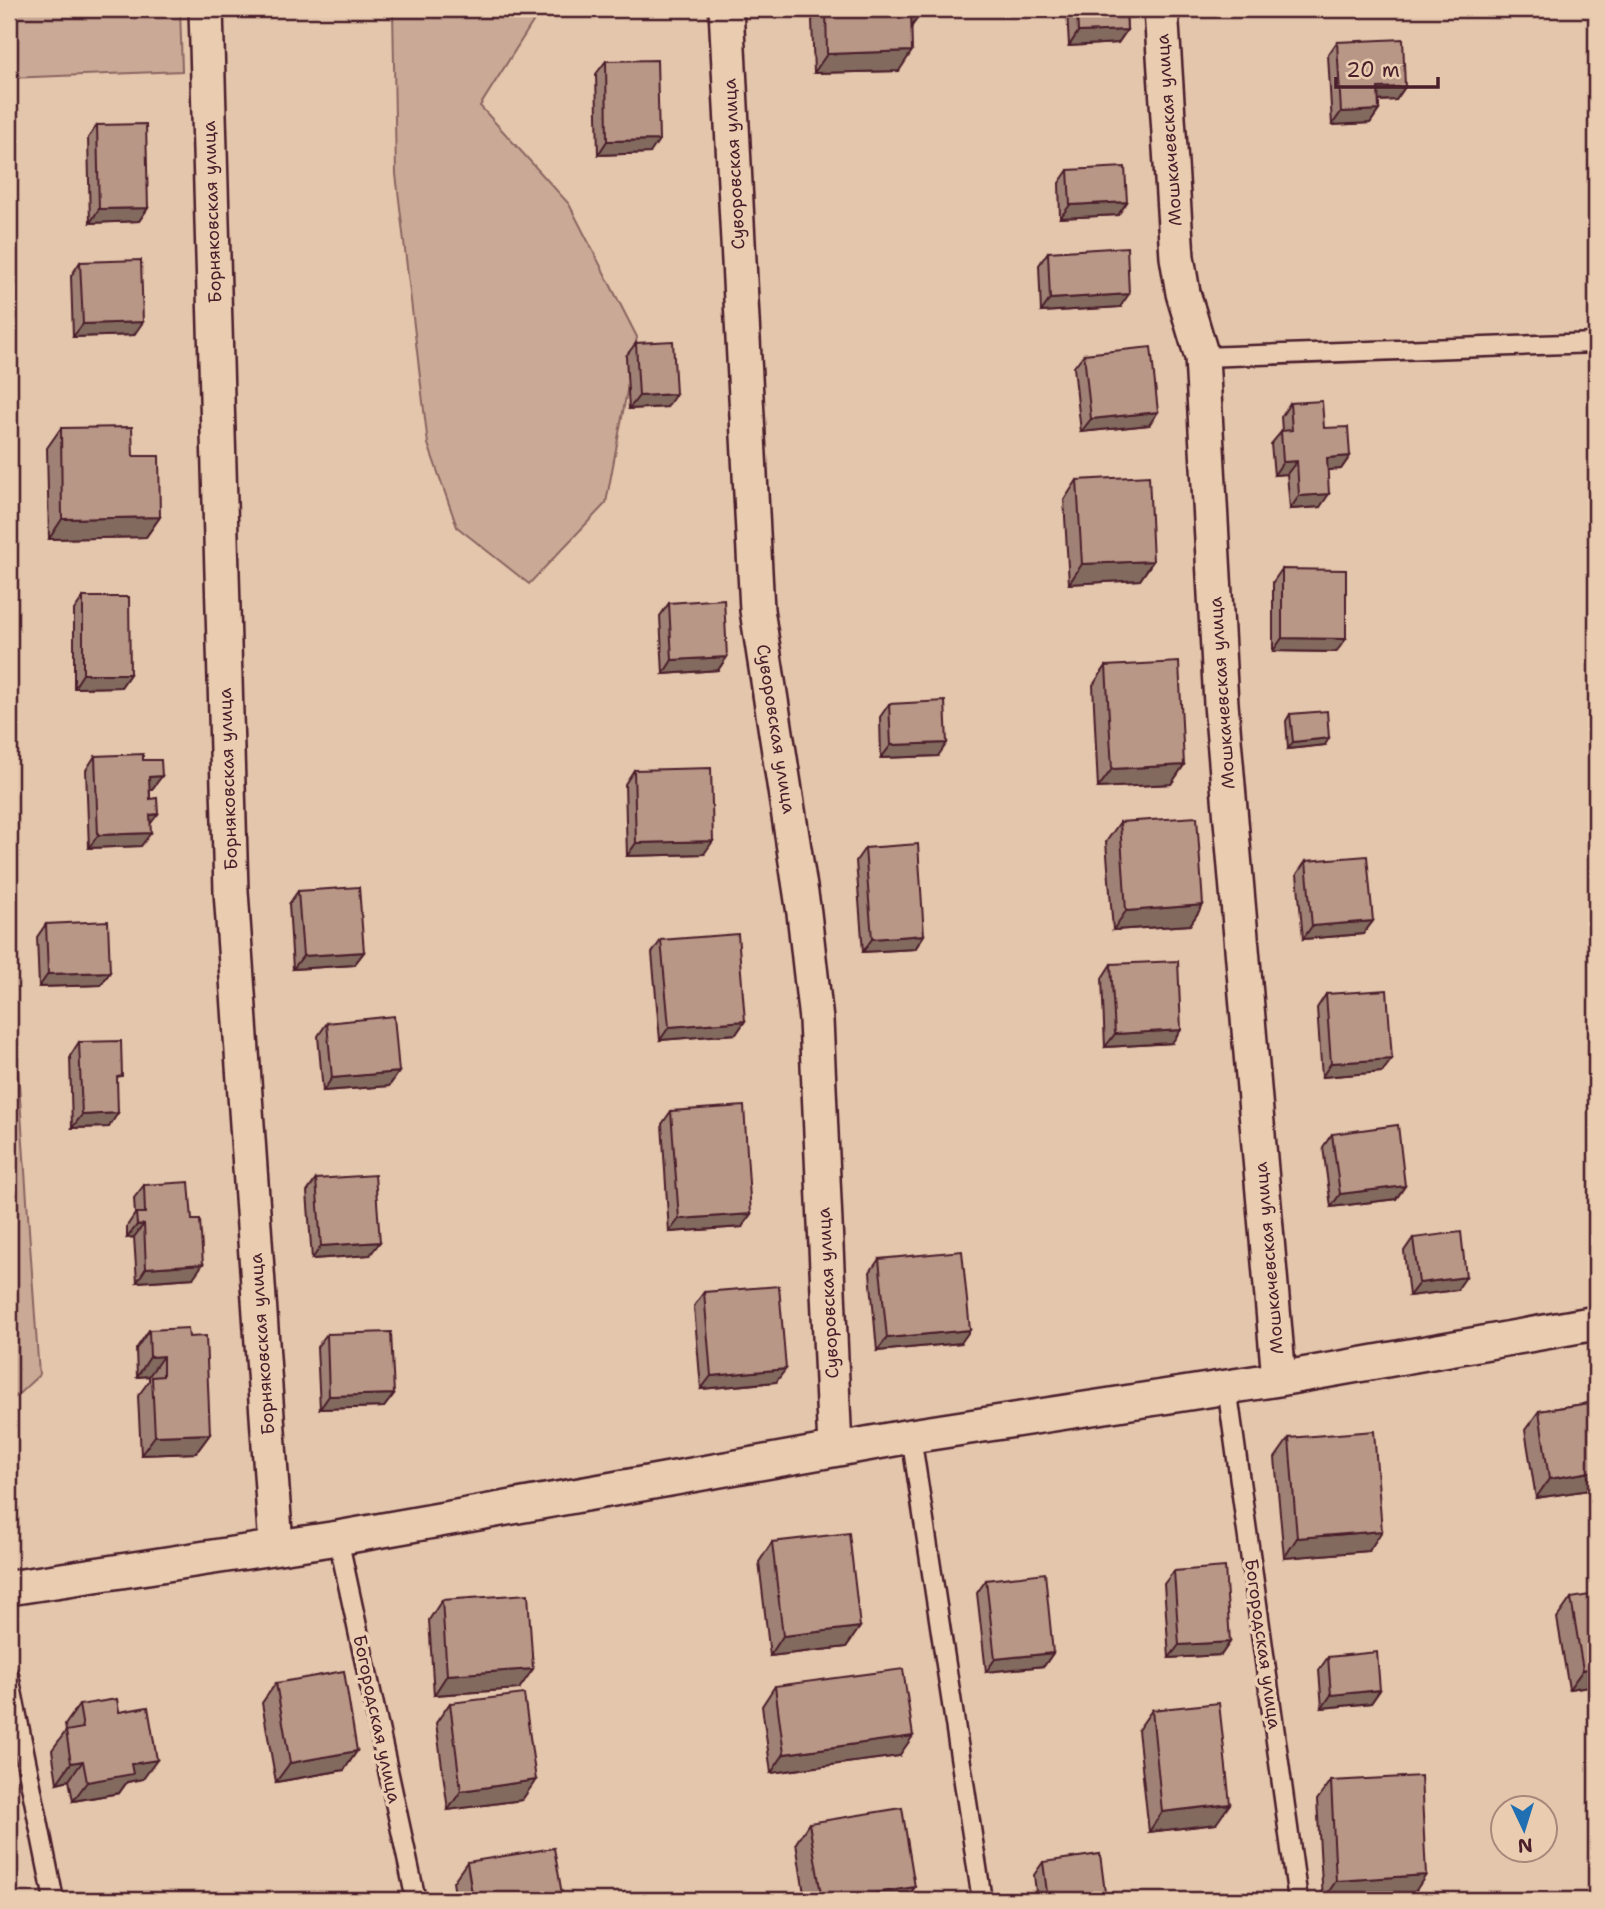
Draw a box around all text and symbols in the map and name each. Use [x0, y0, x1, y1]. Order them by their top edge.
street label: Мошкачевская улица [1150, 33, 1188, 227]
scale bar [1336, 46, 1437, 90]
text: 20 m [1346, 56, 1400, 84]
street label: Суворовская улица [718, 78, 750, 250]
street label: Борняковская улица [197, 120, 227, 304]
street label: Мошкачевская улица [1203, 596, 1241, 790]
street label: Суворовская улица [751, 642, 801, 816]
street label: Борняковская улица [213, 687, 243, 871]
street label: Мошкачевская улица [1249, 1161, 1289, 1355]
street label: Суворовская улица [812, 1207, 844, 1379]
street label: Борняковская улица [244, 1252, 280, 1436]
street label: Богородская улица [1239, 1557, 1287, 1731]
street label: Богородская улица [347, 1633, 407, 1805]
north arrow [1490, 1794, 1560, 1864]
text: N [1517, 1832, 1534, 1858]

